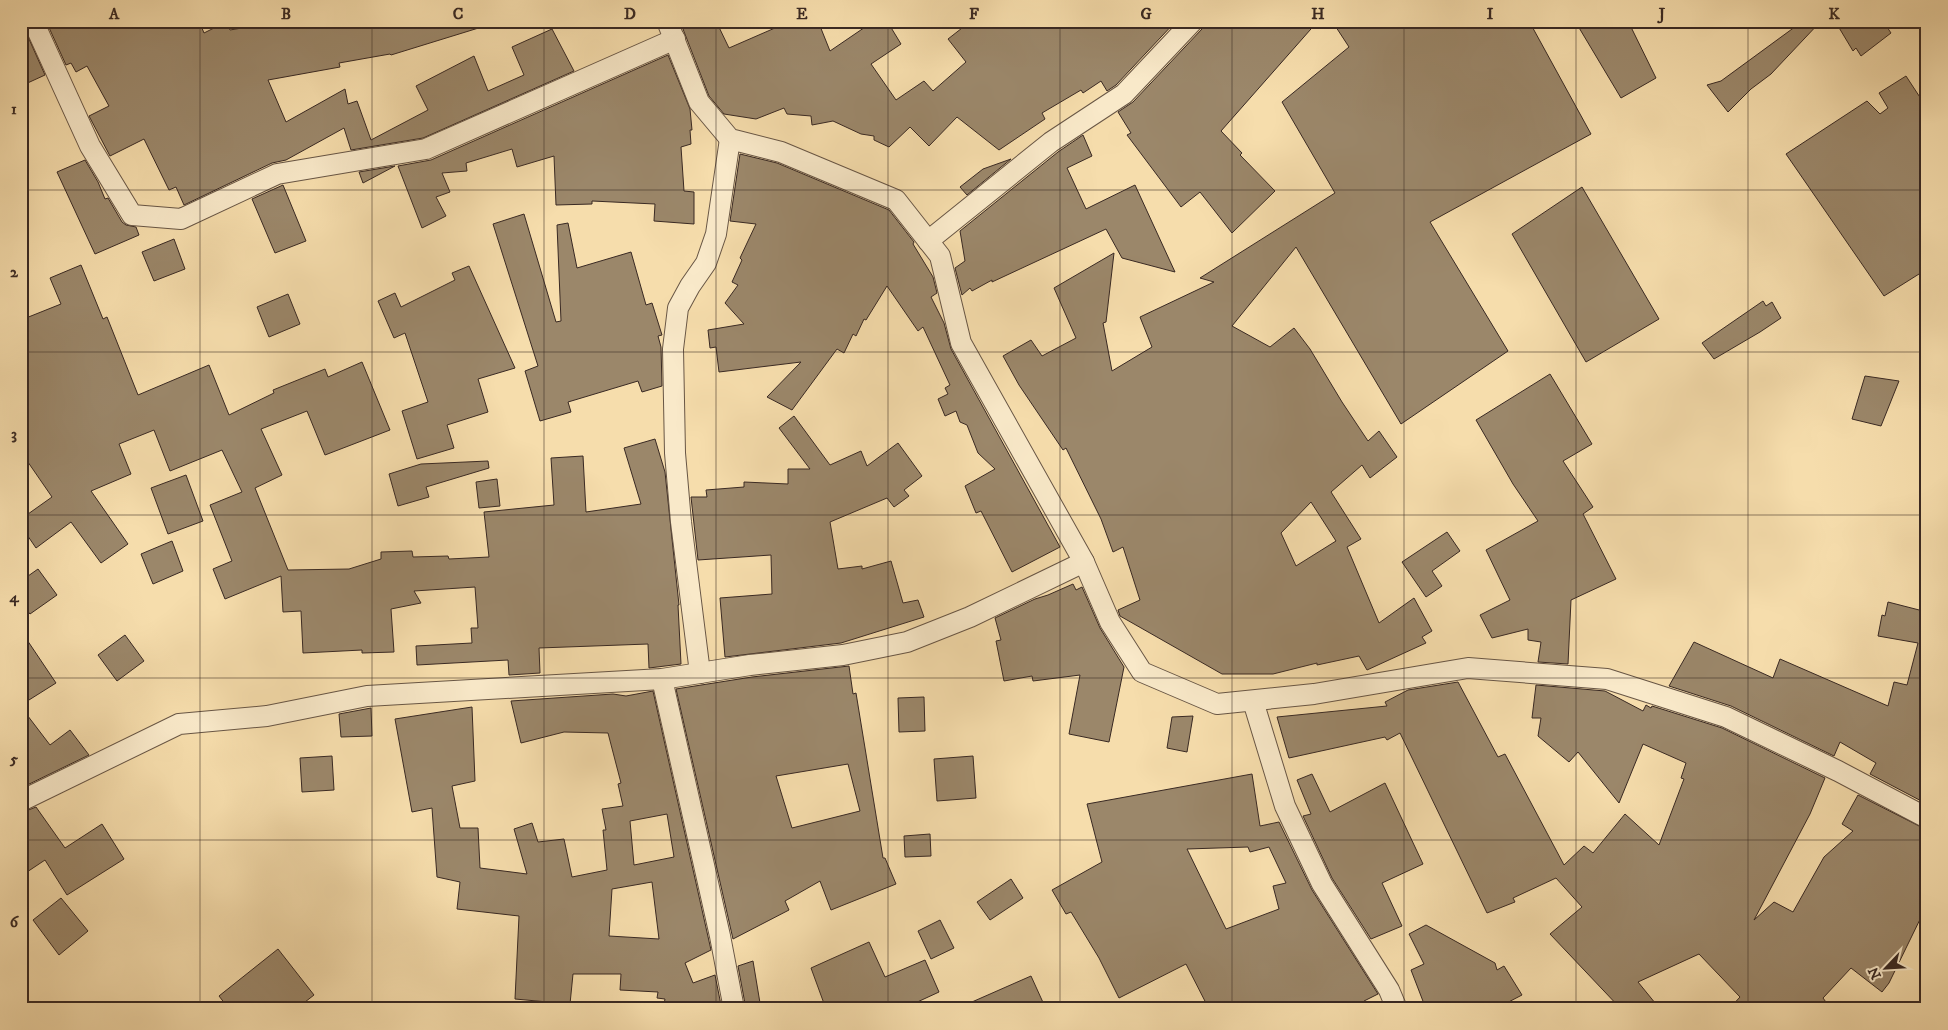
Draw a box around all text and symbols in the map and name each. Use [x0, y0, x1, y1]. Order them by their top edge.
text: A [108, 4, 120, 24]
text: B [281, 4, 291, 24]
text: C [453, 4, 463, 24]
text: D [624, 4, 636, 24]
text: E [796, 4, 808, 24]
text: F [969, 4, 979, 24]
text: G [1140, 4, 1152, 24]
text: H [1311, 4, 1325, 24]
text: I [1487, 4, 1494, 24]
text: J [1657, 4, 1666, 24]
text: K [1828, 4, 1840, 24]
text: 1 [11, 99, 17, 119]
text: 2 [10, 262, 19, 282]
text: 3 [11, 424, 17, 444]
text: 4 [8, 587, 19, 607]
text: 5 [9, 749, 18, 769]
text: 6 [10, 912, 20, 932]
north arrow [1860, 942, 1910, 992]
text: N [1864, 964, 1886, 982]

